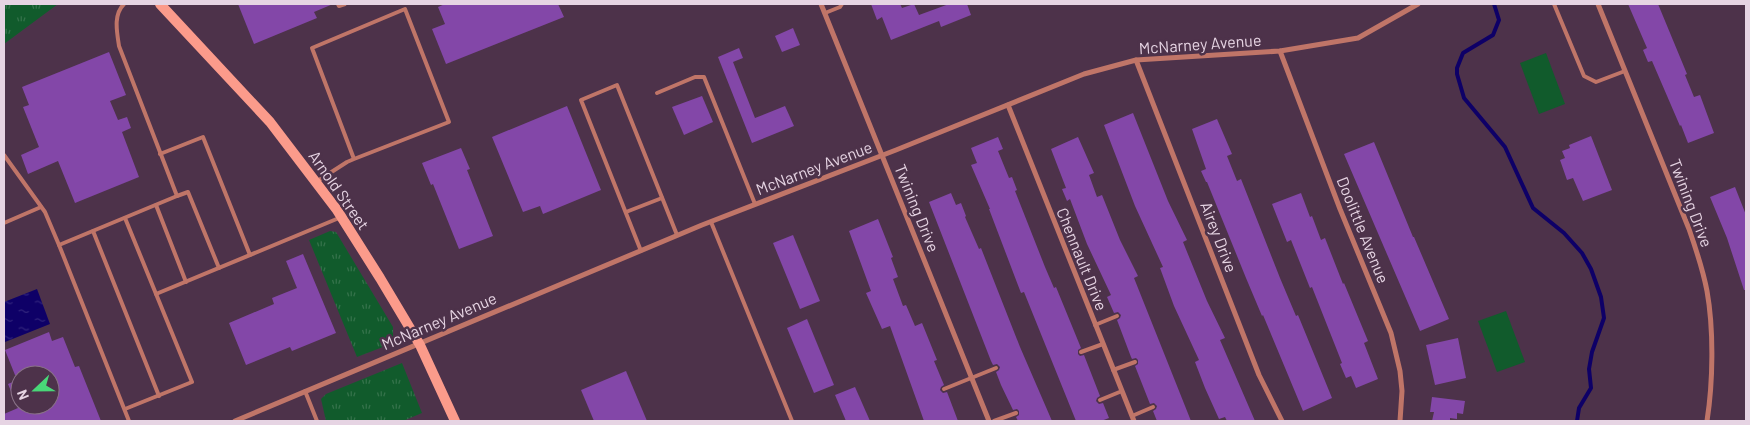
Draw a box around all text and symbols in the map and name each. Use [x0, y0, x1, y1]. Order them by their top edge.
street label: McNarney Avenue [1138, 30, 1262, 57]
street label: McNarney Avenue [753, 137, 875, 198]
street label: Arnold Street [305, 147, 374, 233]
street label: Twining Drive [1666, 156, 1717, 250]
street label: Twining Drive [891, 161, 944, 254]
street label: Doolittle Avenue [1333, 174, 1393, 286]
street label: Airey Drive [1197, 199, 1242, 275]
street label: Chennault Drive [1053, 205, 1112, 313]
street label: McNarney Avenue [379, 288, 499, 353]
north arrow [10, 365, 60, 415]
text: N [13, 388, 32, 403]

